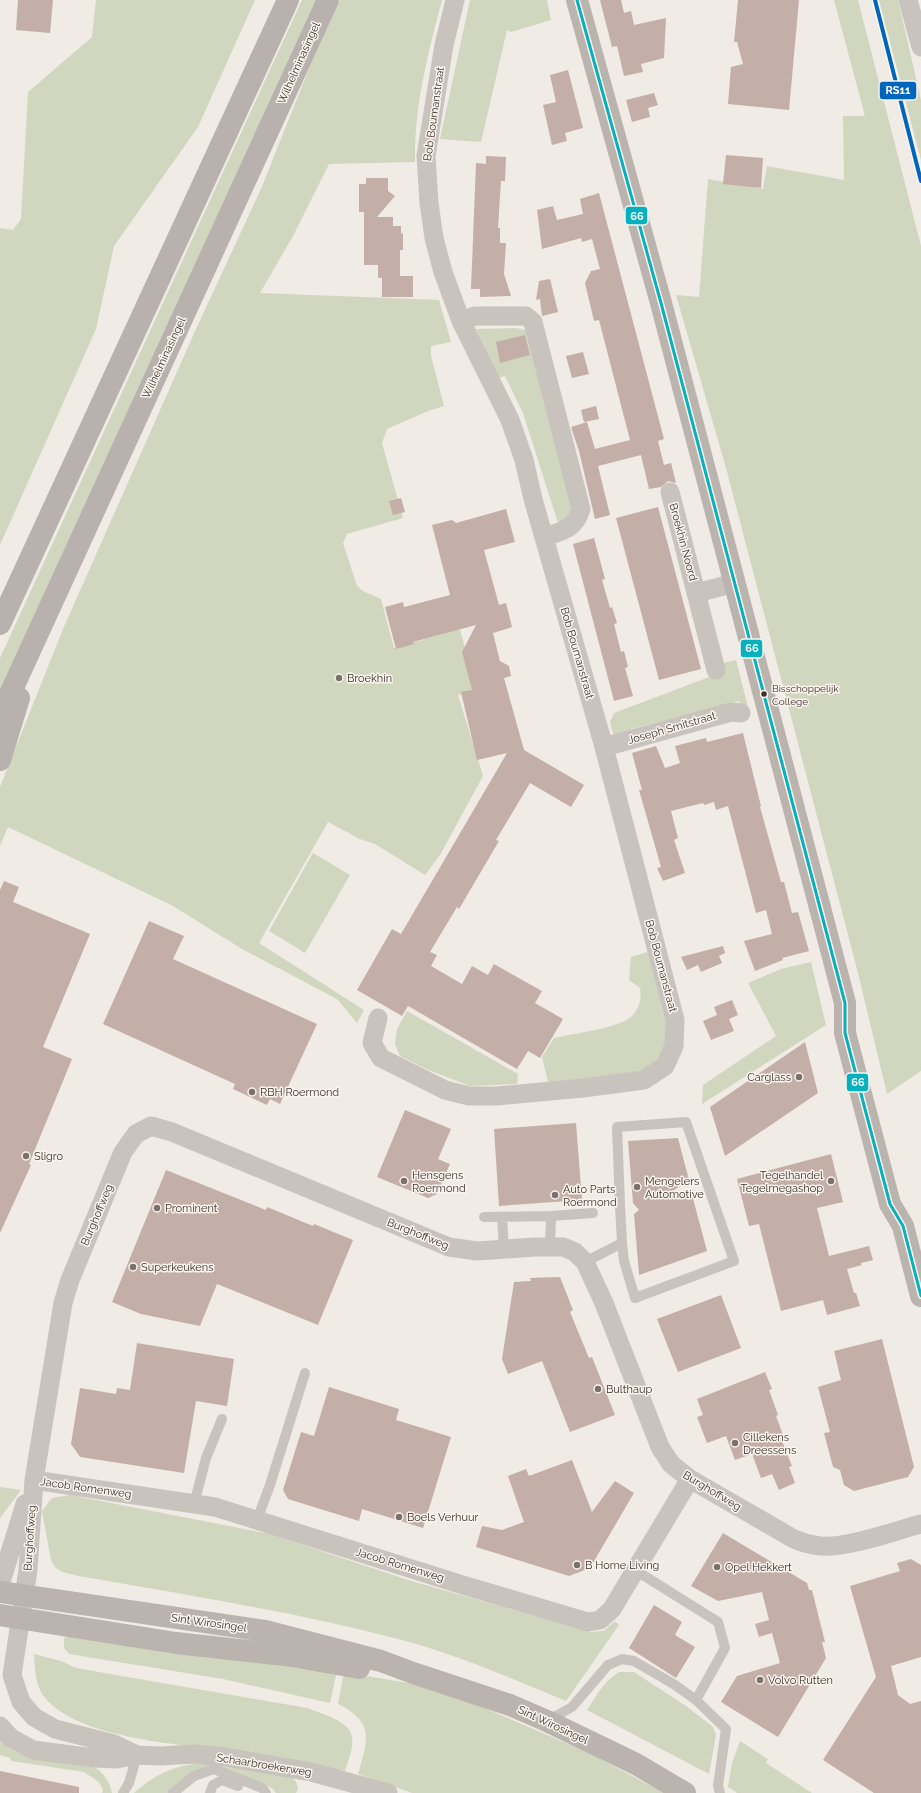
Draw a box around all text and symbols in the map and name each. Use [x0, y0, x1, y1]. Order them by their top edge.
street label: Wilhelminasingel [275, 20, 323, 106]
street label: Bob Boumanstraat [421, 66, 447, 162]
line badge: RS11 [879, 81, 917, 100]
text: RS11 [886, 84, 911, 97]
line badge: 66 [625, 206, 648, 225]
text: 66 [630, 210, 644, 223]
street label: Wilhelminasingel [140, 315, 188, 401]
street label: Broekhin Noord [666, 502, 700, 582]
street label: Bob Boumanstraat [558, 606, 596, 701]
line badge: 66 [740, 639, 763, 658]
text: 66 [745, 642, 759, 655]
place label: Broekhin [347, 672, 392, 685]
marker: Broekhin [334, 673, 344, 683]
place label: Bisschoppelijk College [772, 683, 839, 707]
marker: Bisschoppelijk College [759, 689, 769, 699]
street label: Joseph Smitstraat [627, 709, 718, 747]
street label: Bob Boumanstraat [642, 919, 680, 1014]
place label: Carglass [747, 1071, 791, 1084]
marker: Carglass [794, 1072, 804, 1082]
line badge: 66 [846, 1073, 869, 1092]
text: 66 [851, 1076, 865, 1089]
place label: RBH Roermond [260, 1086, 339, 1099]
marker: RBH Roermond [247, 1087, 257, 1097]
place label: Sligro [34, 1150, 64, 1163]
marker: Sligro [21, 1151, 31, 1161]
place label: Hensgens Roermond [412, 1169, 466, 1195]
place label: Tegelhandel Tegelmegashop [740, 1169, 823, 1195]
place label: Mengelers Automotive [645, 1175, 704, 1201]
marker: Hensgens Roermond [399, 1176, 409, 1186]
marker: Tegelhandel Tegelmegashop [826, 1176, 836, 1186]
street label: Burghoffweg [78, 1182, 116, 1248]
marker: Mengelers Automotive [632, 1182, 642, 1192]
place label: Auto Parts Roermond [563, 1183, 617, 1209]
marker: Auto Parts Roermond [550, 1190, 560, 1200]
place label: Prominent [165, 1202, 218, 1215]
marker: Prominent [152, 1203, 162, 1213]
street label: Burghoffweg [385, 1216, 451, 1252]
place label: Superkeukens [141, 1261, 214, 1274]
marker: Superkeukens [128, 1262, 138, 1272]
place label: Bulthaup [606, 1383, 652, 1396]
marker: Bulthaup [593, 1384, 603, 1394]
place label: Cillekens Dreessens [743, 1431, 796, 1457]
marker: Cillekens Dreessens [730, 1438, 740, 1448]
street label: Burghoffweg [681, 1469, 743, 1513]
street label: Jacob Romenweg [40, 1475, 132, 1501]
street label: Burghoffweg [21, 1505, 39, 1571]
place label: Boels Verhuur [407, 1511, 479, 1524]
marker: Boels Verhuur [394, 1512, 404, 1522]
street label: Jacob Romenweg [354, 1545, 446, 1585]
place label: B Home Living [585, 1559, 659, 1572]
marker: B Home Living [572, 1560, 582, 1570]
place label: Opel Hekkert [725, 1561, 792, 1574]
marker: Opel Hekkert [712, 1562, 722, 1572]
street label: Sint Wirosingel [170, 1611, 248, 1635]
place label: Volvo Rutten [768, 1674, 833, 1687]
marker: Volvo Rutten [755, 1675, 765, 1685]
street label: Sint Wirosingel [516, 1703, 590, 1747]
street label: Schaarbroekerweg [215, 1751, 313, 1779]

